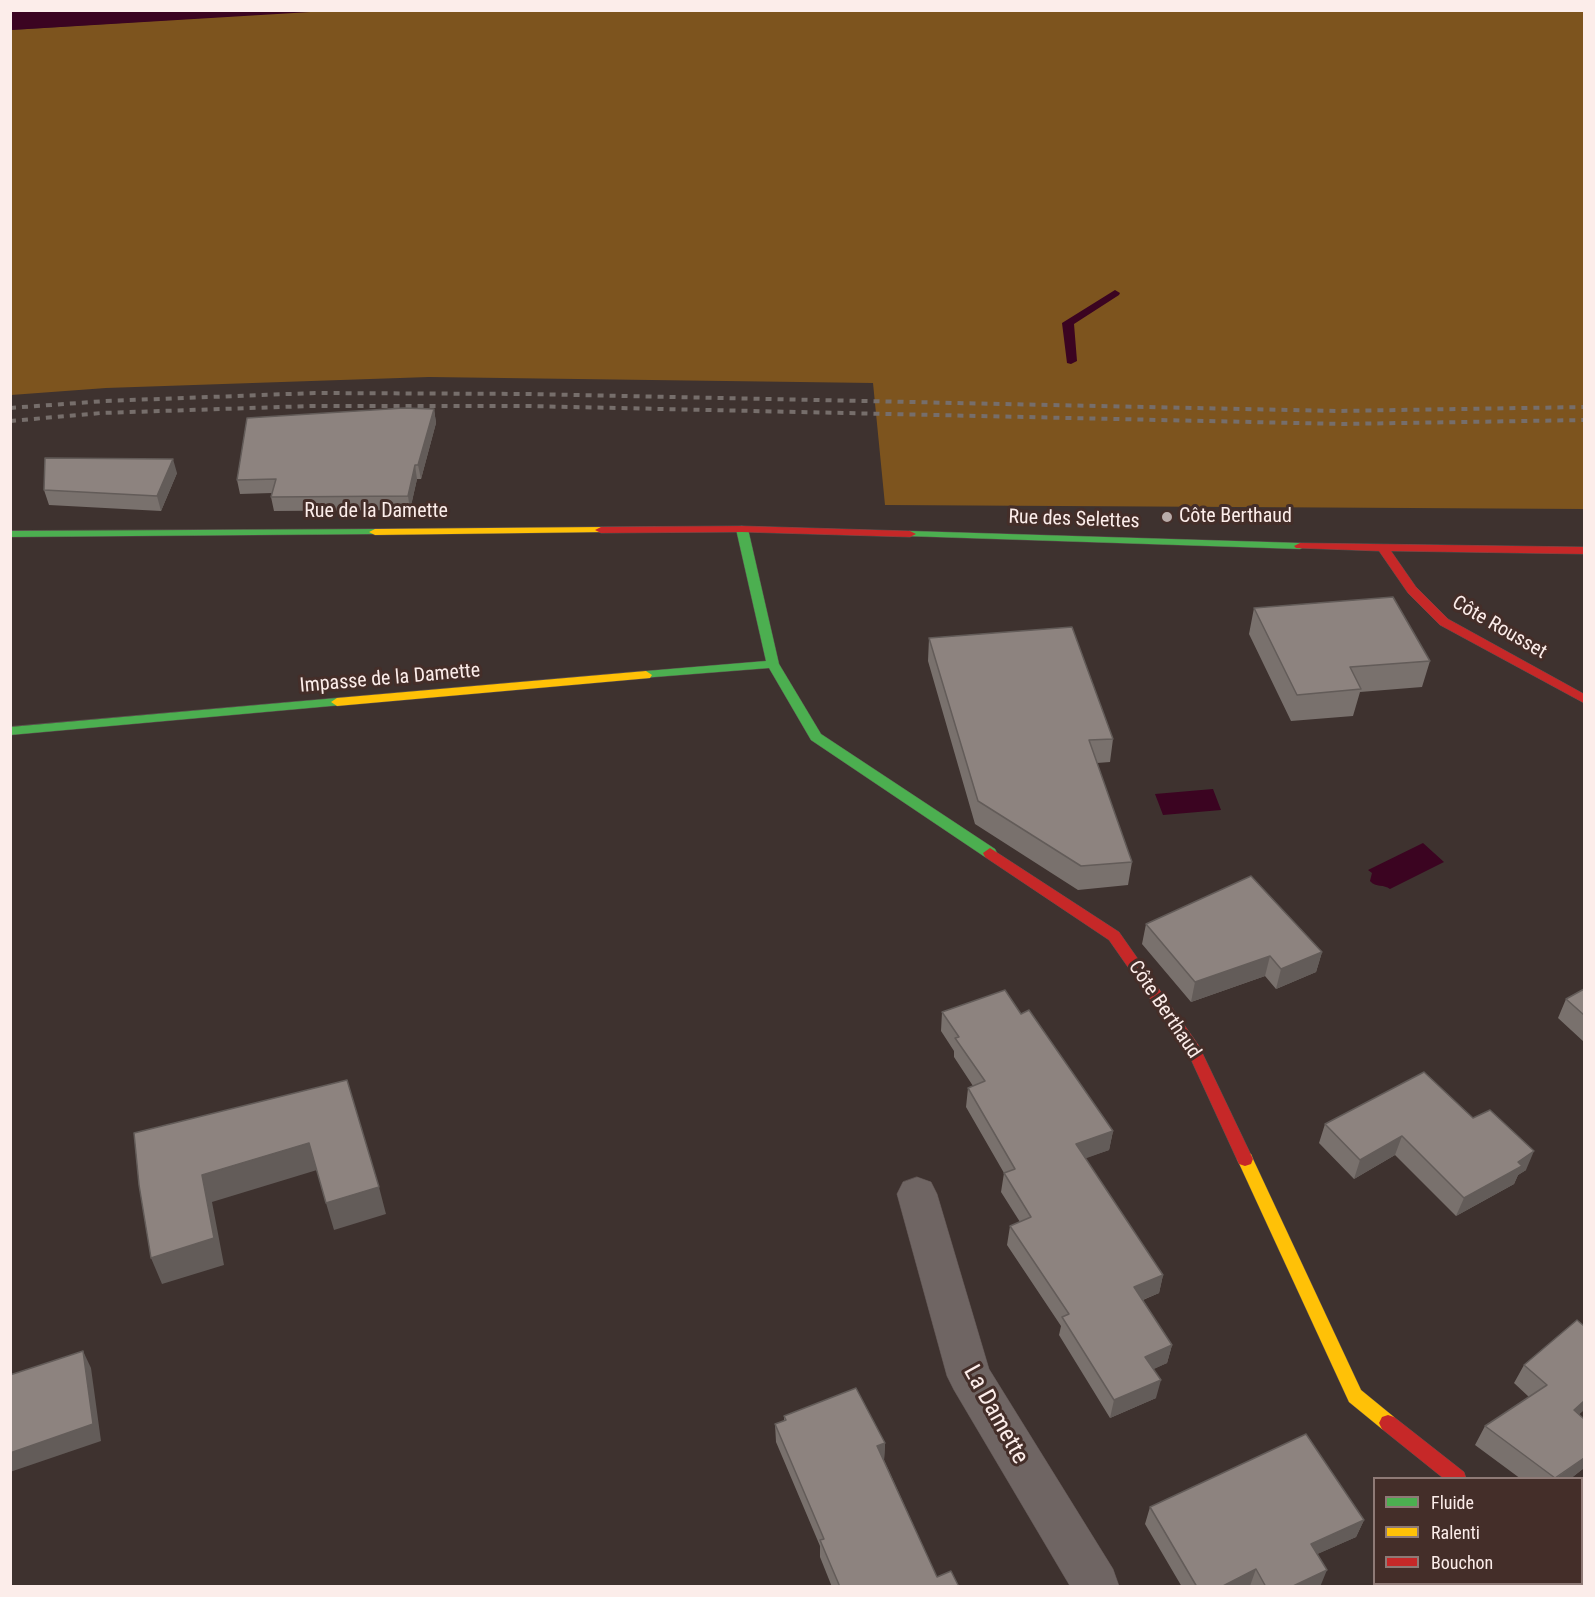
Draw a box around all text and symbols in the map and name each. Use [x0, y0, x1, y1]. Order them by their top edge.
street label: Rue de la Damette [304, 500, 448, 524]
place label: Côte Berthaud [1179, 505, 1292, 529]
street label: Rue des Selettes [1008, 506, 1140, 534]
marker: Côte Berthaud [1160, 510, 1174, 524]
street label: Côte Rousset [1447, 591, 1551, 665]
street label: Impasse de la Damette [299, 659, 481, 699]
street label: Côte Berthaud [1122, 956, 1206, 1064]
street label: La Damette [956, 1361, 1034, 1469]
legend [1373, 1477, 1583, 1585]
text: Fluide [1431, 1492, 1474, 1513]
text: Ralenti [1431, 1522, 1480, 1543]
text: Bouchon [1431, 1552, 1493, 1573]

